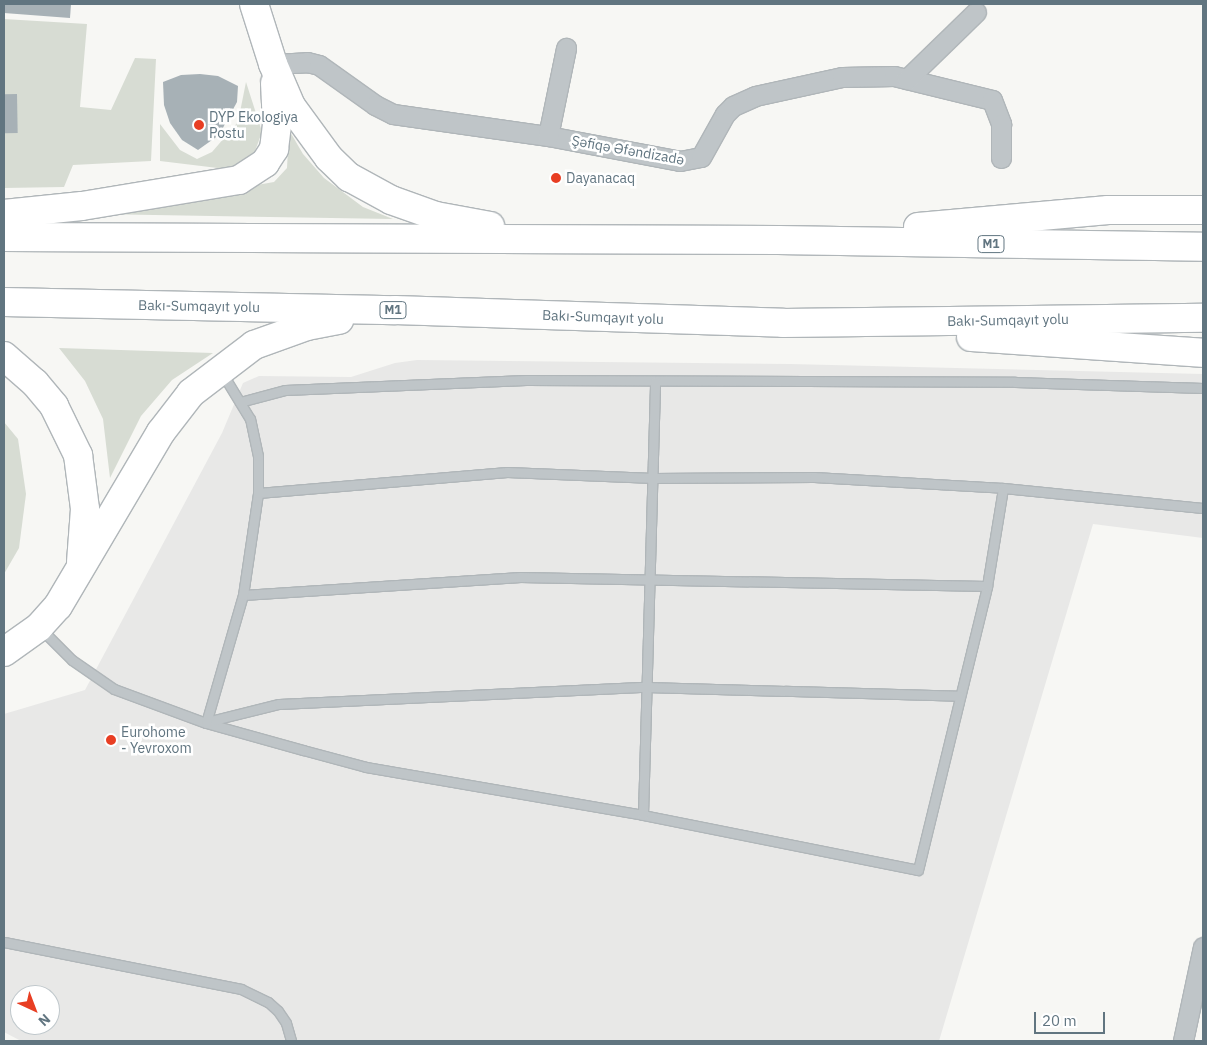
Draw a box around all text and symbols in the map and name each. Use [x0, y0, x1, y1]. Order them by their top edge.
place label: DYP Ekologiya Postu [209, 109, 298, 142]
marker: DYP Ekologiya Postu [193, 119, 205, 131]
street label: Şəfiqə Əfəndizadə [570, 132, 686, 168]
place label: Dayanacaq [566, 170, 635, 186]
marker: Dayanacaq [550, 172, 562, 184]
road number: M1 [977, 234, 1005, 253]
street label: Bakı-Sumqayıt yolu [138, 297, 260, 315]
road number: M1 [379, 300, 407, 320]
street label: Bakı-Sumqayıt yolu [542, 306, 664, 328]
street label: Bakı-Sumqayıt yolu [947, 311, 1069, 329]
place label: Eurohome - Yevroxom [121, 724, 192, 756]
marker: Eurohome - Yevroxom [105, 734, 117, 746]
north arrow [10, 985, 60, 1035]
scale bar [1037, 1002, 1108, 1034]
text: N [35, 1010, 54, 1030]
text: 20 m [1042, 1011, 1077, 1030]

